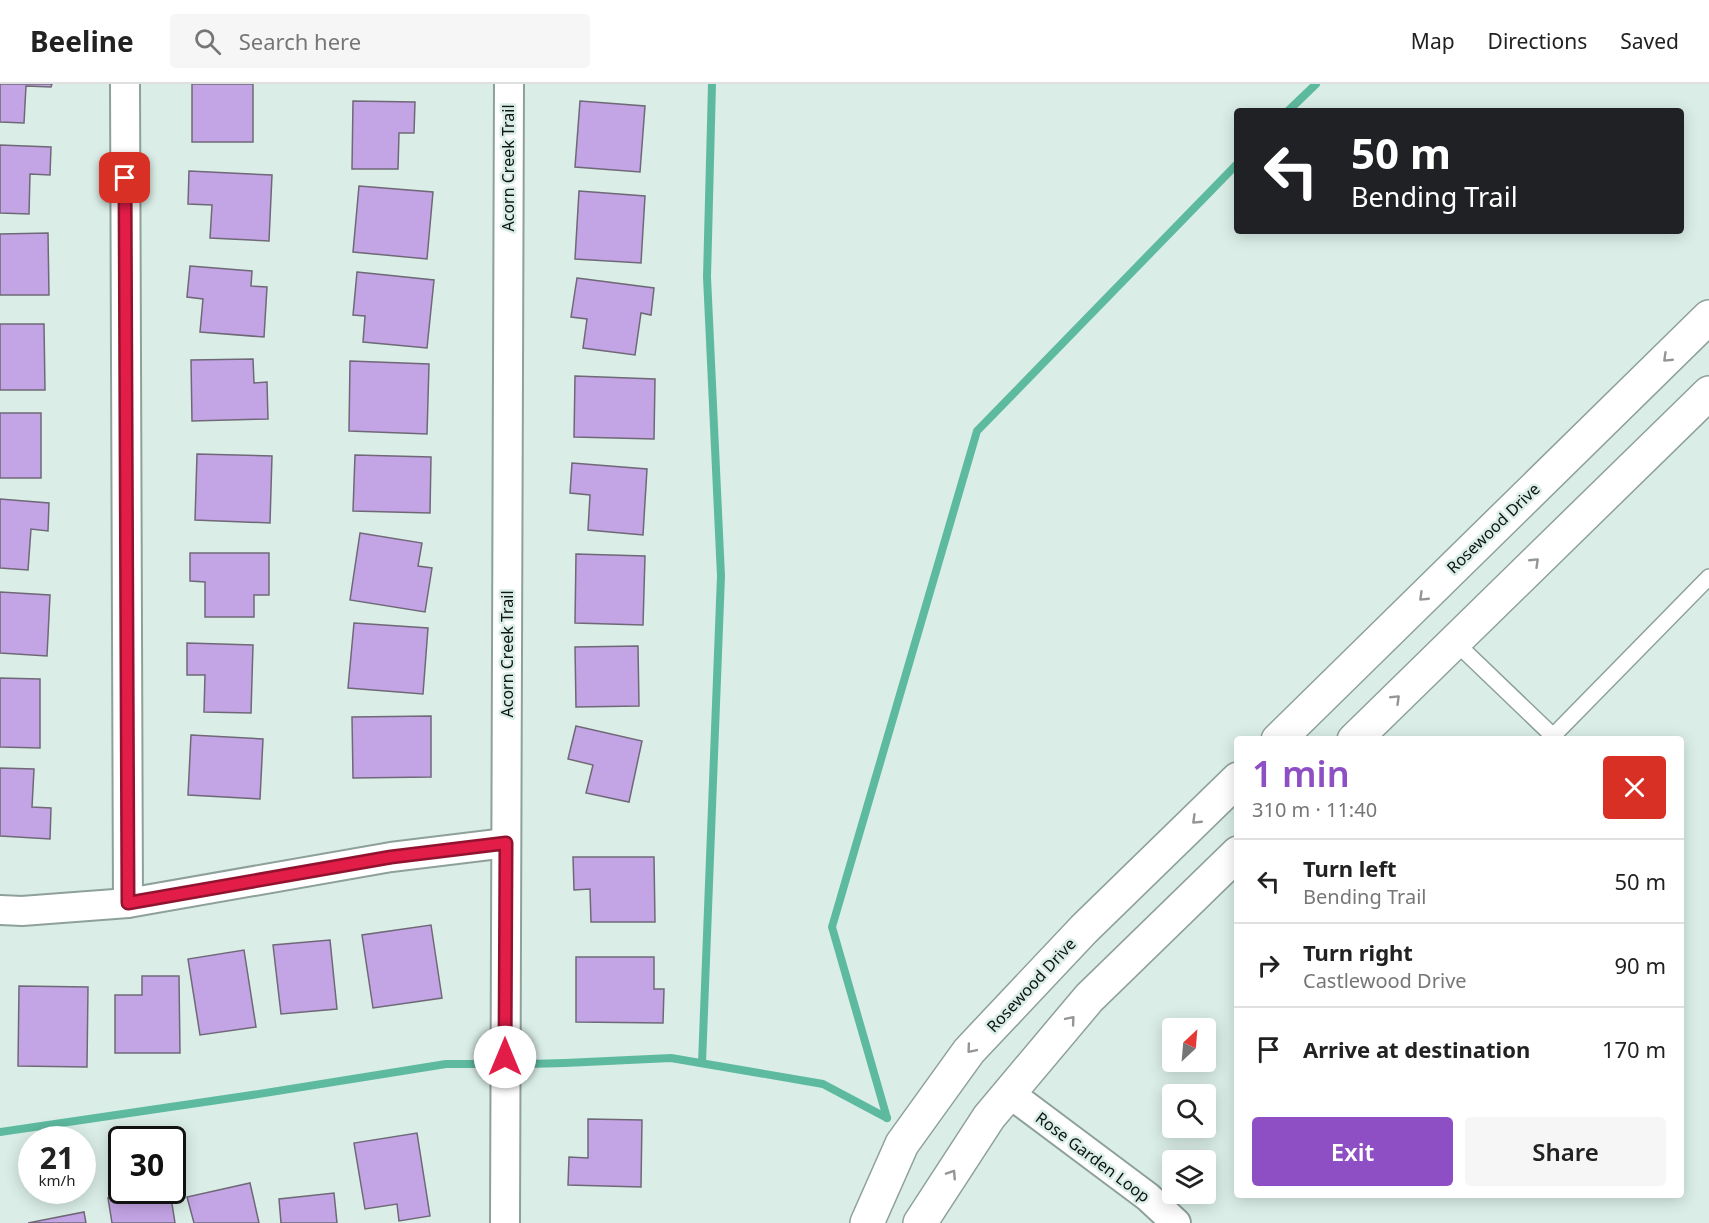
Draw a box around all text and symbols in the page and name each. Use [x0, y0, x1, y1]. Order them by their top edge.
search box [170, 14, 590, 68]
text: Beeline [30, 22, 134, 60]
icon: search [191, 25, 224, 58]
text: Search here [239, 26, 361, 56]
text: Map [1411, 27, 1455, 55]
text: Directions [1488, 27, 1587, 55]
text: Saved [1620, 27, 1679, 55]
street label: Acorn Creek Trail [497, 104, 519, 232]
text: 50 m [1351, 124, 1451, 181]
icon: left [1252, 132, 1330, 210]
pin [99, 152, 150, 203]
icon: arrive [108, 161, 141, 194]
text: Bending Trail [1351, 178, 1518, 215]
one-way arrow [1664, 351, 1674, 362]
street label: Rosewood Drive [1442, 478, 1544, 578]
one-way arrow [1528, 559, 1539, 570]
street label: Acorn Creek Trail [496, 590, 518, 718]
one-way arrow [1419, 590, 1430, 601]
one-way arrow [1388, 695, 1399, 706]
text: 1 min [1252, 749, 1350, 798]
button: close [1603, 756, 1666, 819]
text: 310 m · 11:40 [1252, 796, 1377, 823]
one-way arrow [1192, 812, 1203, 823]
text: Turn left [1303, 853, 1397, 883]
icon: left [1252, 865, 1285, 898]
text: 50 m [1615, 866, 1666, 896]
text: Bending Trail [1303, 883, 1426, 910]
street label: Rosewood Drive [982, 933, 1080, 1037]
text: Turn right [1303, 937, 1413, 967]
icon: right [1252, 949, 1285, 982]
text: 90 m [1615, 950, 1666, 980]
text: Castlewood Drive [1303, 967, 1467, 994]
one-way arrow [1063, 1016, 1074, 1027]
north arrow [1162, 1018, 1216, 1072]
map controls [1162, 1018, 1216, 1204]
position arrow [473, 1025, 537, 1089]
icon: arrive [1252, 1033, 1285, 1066]
text: Arrive at destination [1303, 1034, 1530, 1064]
text: 170 m [1602, 1034, 1666, 1064]
one-way arrow [968, 1042, 979, 1053]
button: search [1162, 1084, 1216, 1138]
street label: Rose Garden Loop [1031, 1107, 1155, 1207]
button: Exit [1252, 1117, 1453, 1186]
button: Share [1465, 1117, 1666, 1186]
speed limit sign: 30 [108, 1126, 186, 1204]
text: 21 [40, 1137, 74, 1178]
button: layers [1162, 1150, 1216, 1204]
text: km/h [39, 1170, 75, 1190]
one-way arrow [944, 1170, 956, 1180]

